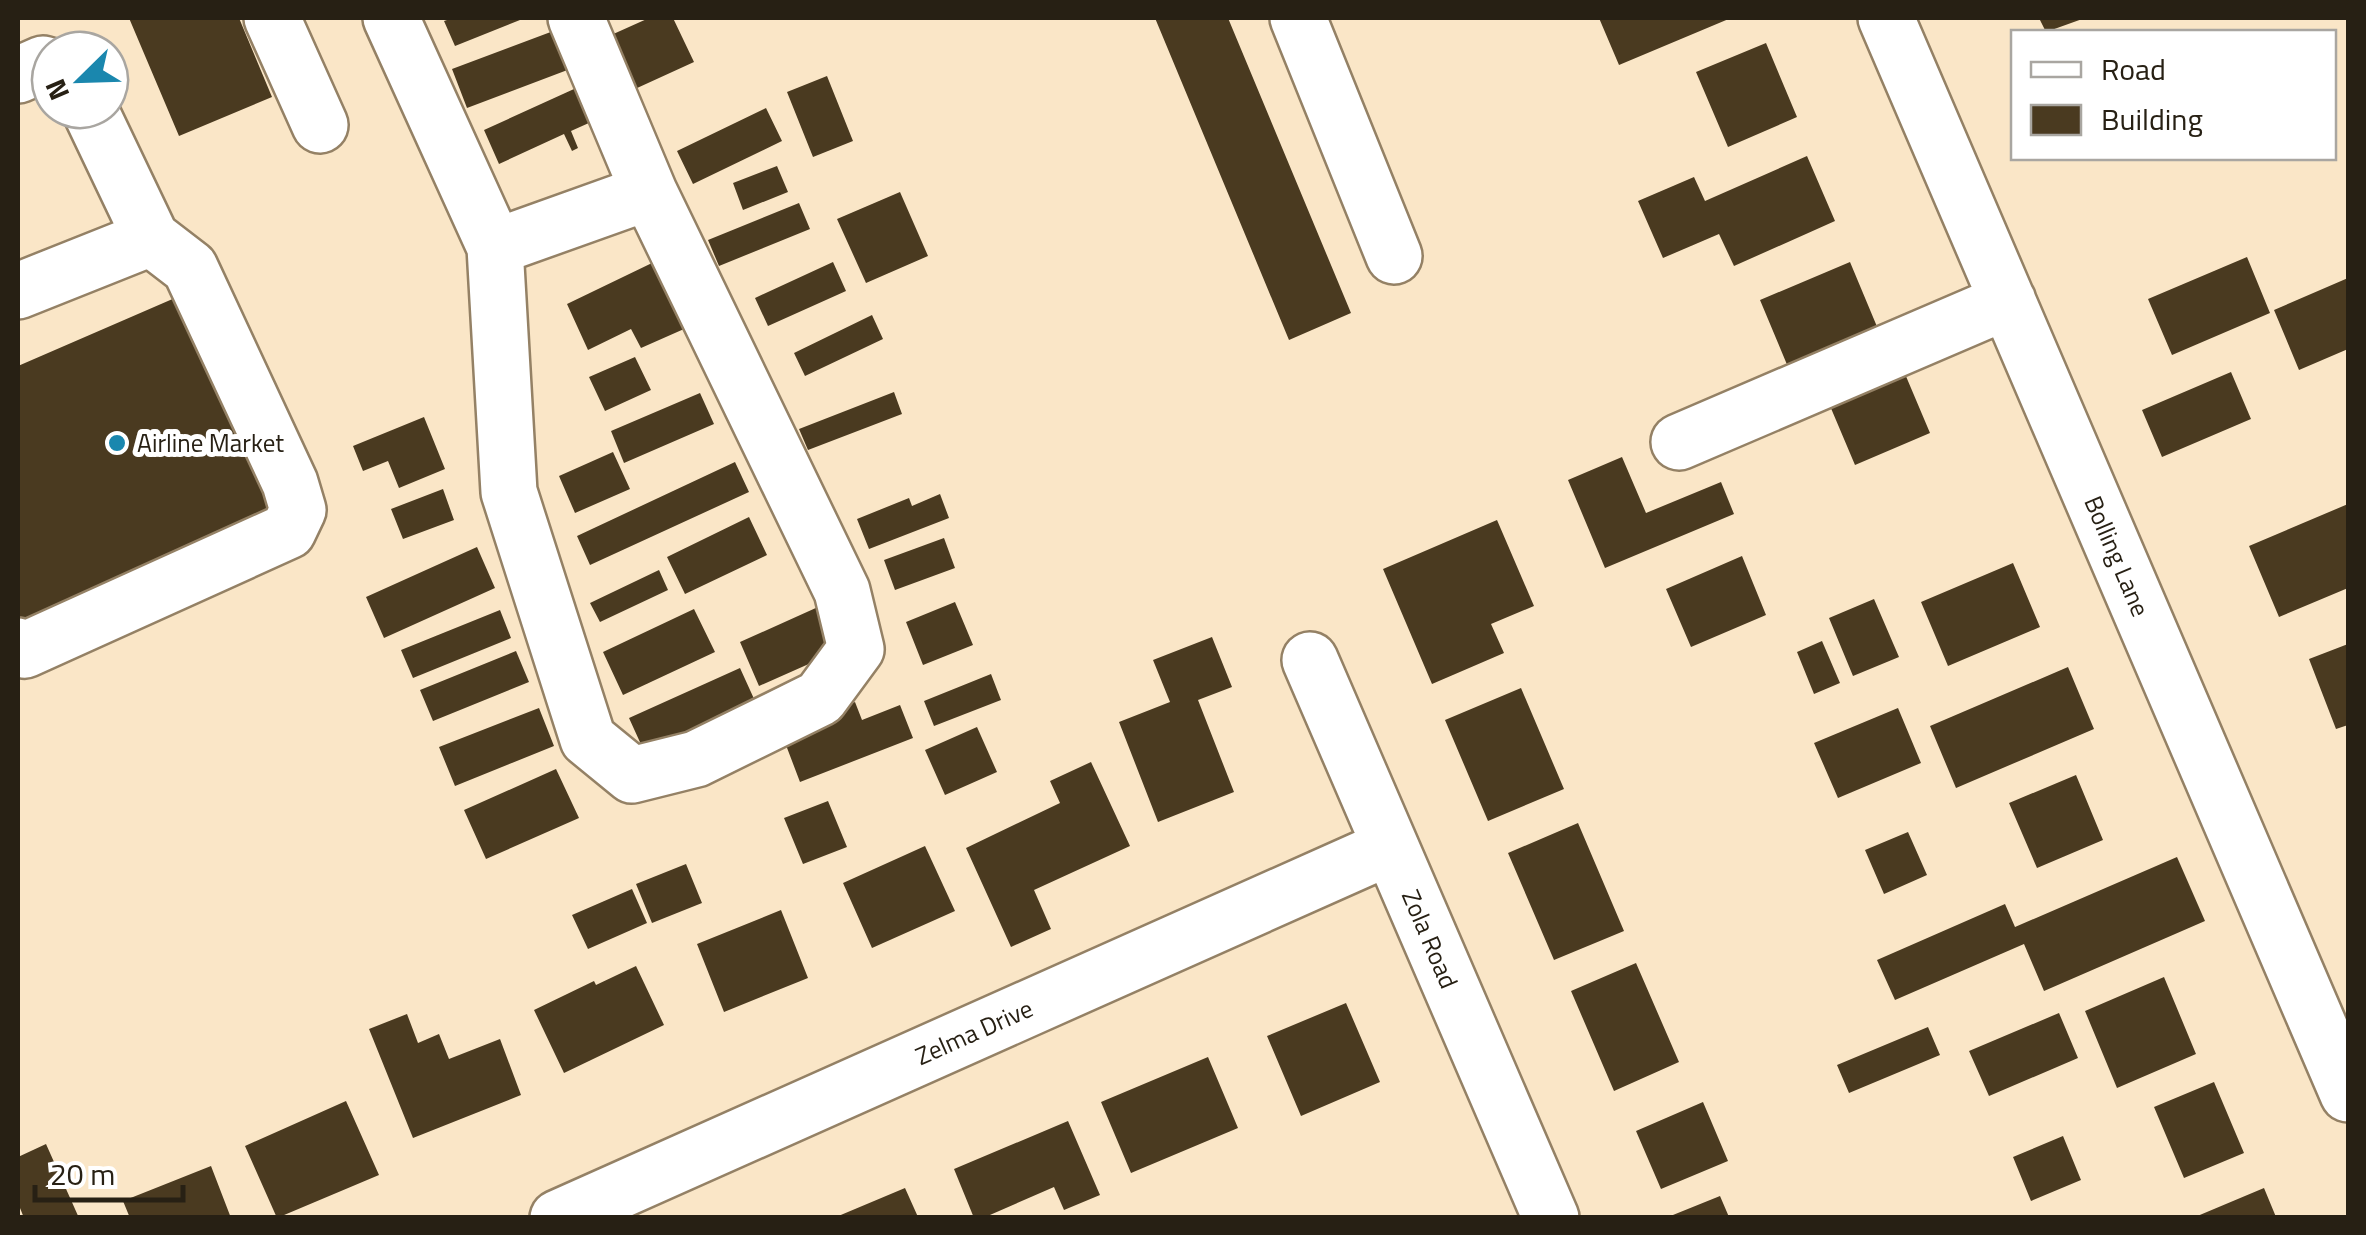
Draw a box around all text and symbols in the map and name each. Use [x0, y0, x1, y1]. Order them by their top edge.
north arrow [30, 30, 130, 130]
legend [2011, 30, 2336, 160]
text: Road [2101, 46, 2166, 92]
text: N [33, 73, 80, 107]
text: Building [2101, 96, 2203, 142]
place label: Airline Market [137, 424, 284, 462]
marker: Airline Market [106, 432, 128, 454]
street label: Bolling Lane [2075, 490, 2159, 622]
street label: Zola Road [1392, 884, 1468, 994]
street label: Zelma Drive [909, 989, 1039, 1075]
scale bar [35, 1140, 182, 1202]
text: 20 m [50, 1151, 115, 1197]

